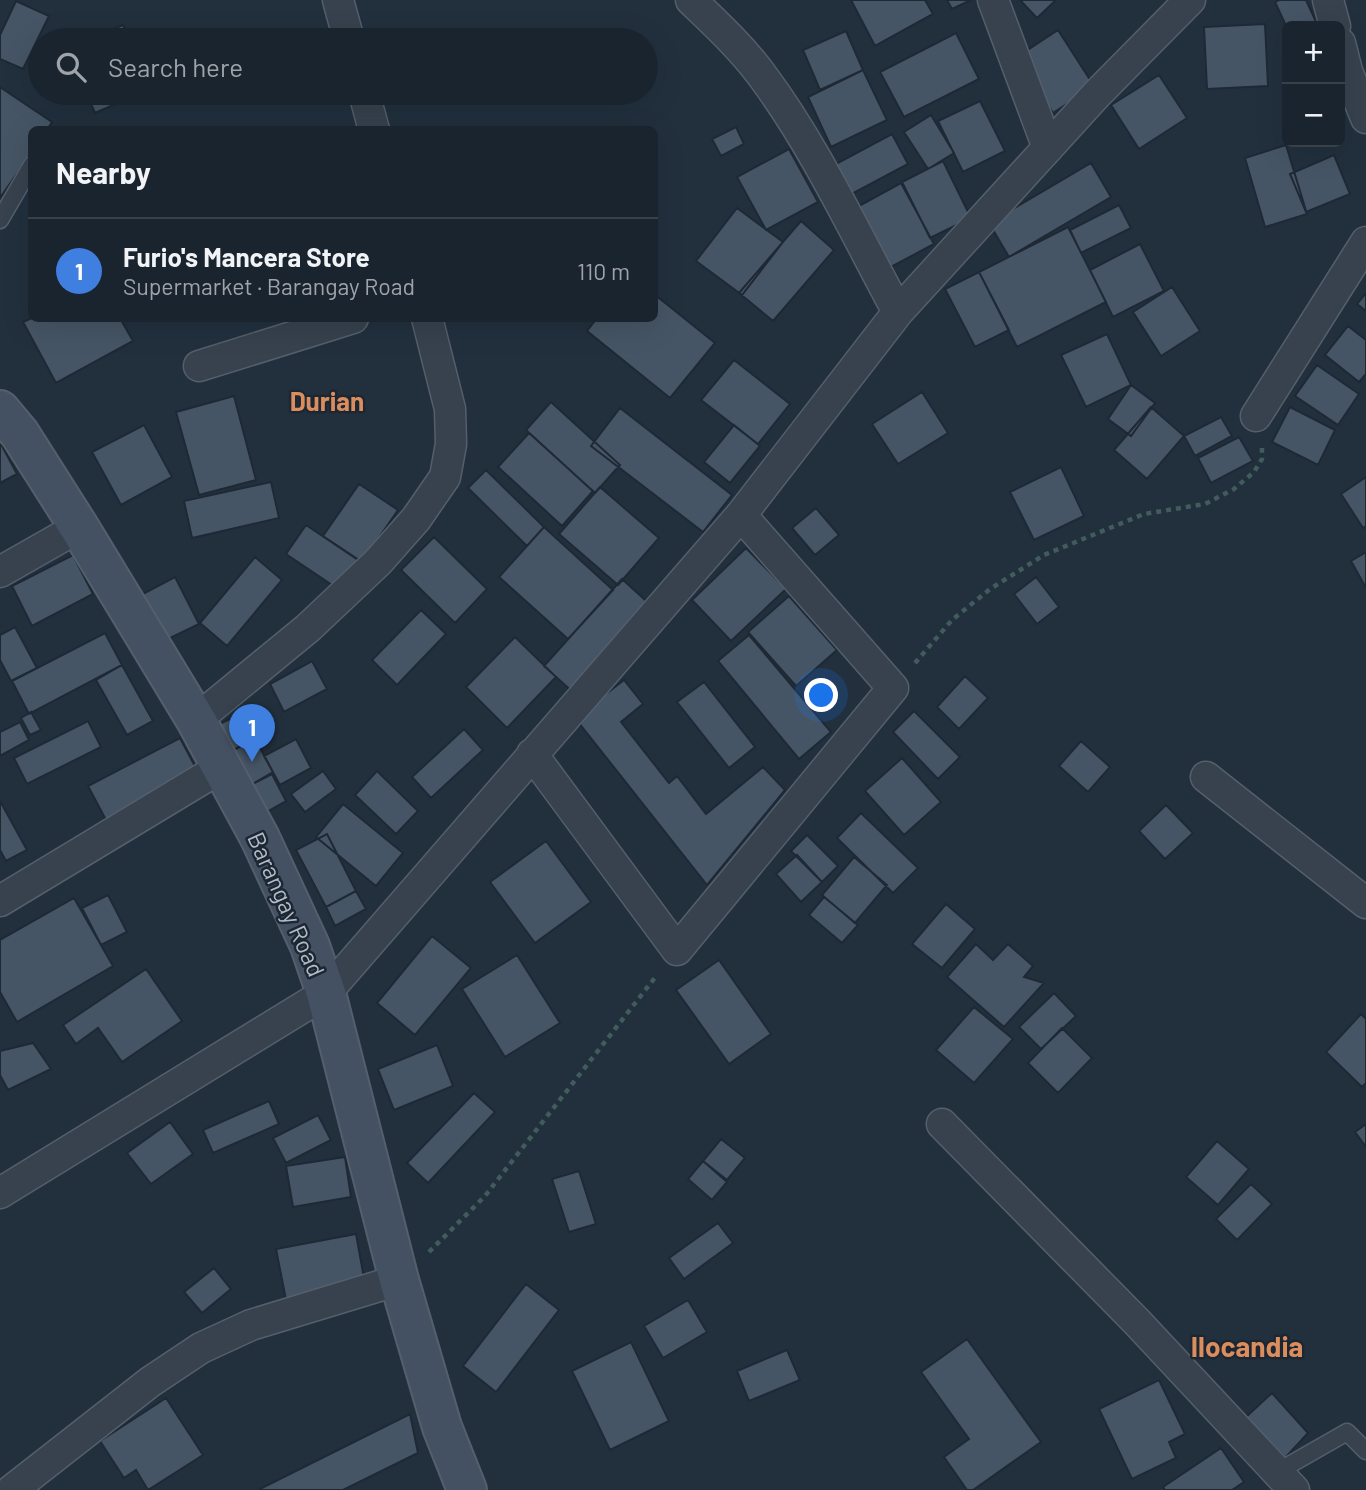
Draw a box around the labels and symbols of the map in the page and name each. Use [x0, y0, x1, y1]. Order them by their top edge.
district label: Durian [290, 385, 364, 416]
your location [804, 678, 838, 712]
pin: 1 [229, 704, 275, 762]
street label: Barangay Road [242, 827, 332, 981]
district label: Ilocandia [1191, 1329, 1303, 1363]

